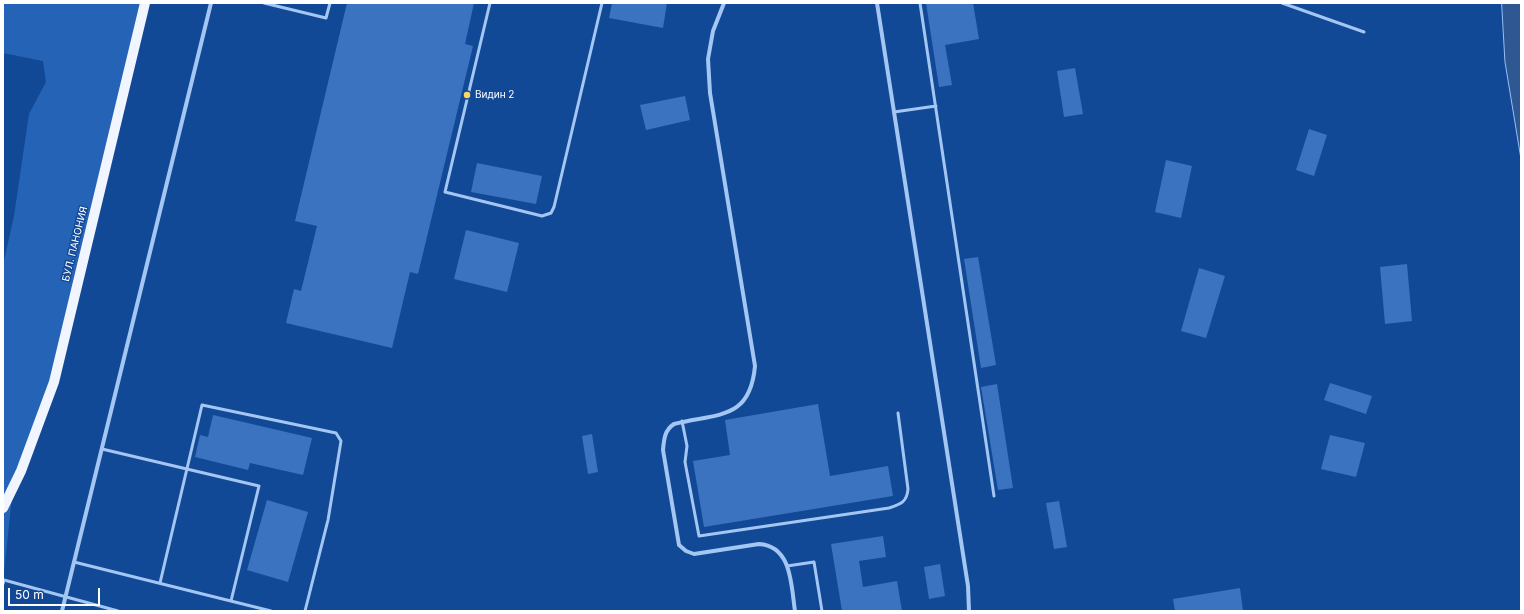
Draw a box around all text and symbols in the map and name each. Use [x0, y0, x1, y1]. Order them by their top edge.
place label: Видин 2 [475, 89, 514, 101]
marker: Видин 2 [462, 90, 472, 100]
street label: БУЛ. ПАНОНИЯ [60, 205, 90, 283]
scale bar [10, 580, 102, 606]
text: 50 m [15, 587, 44, 602]

